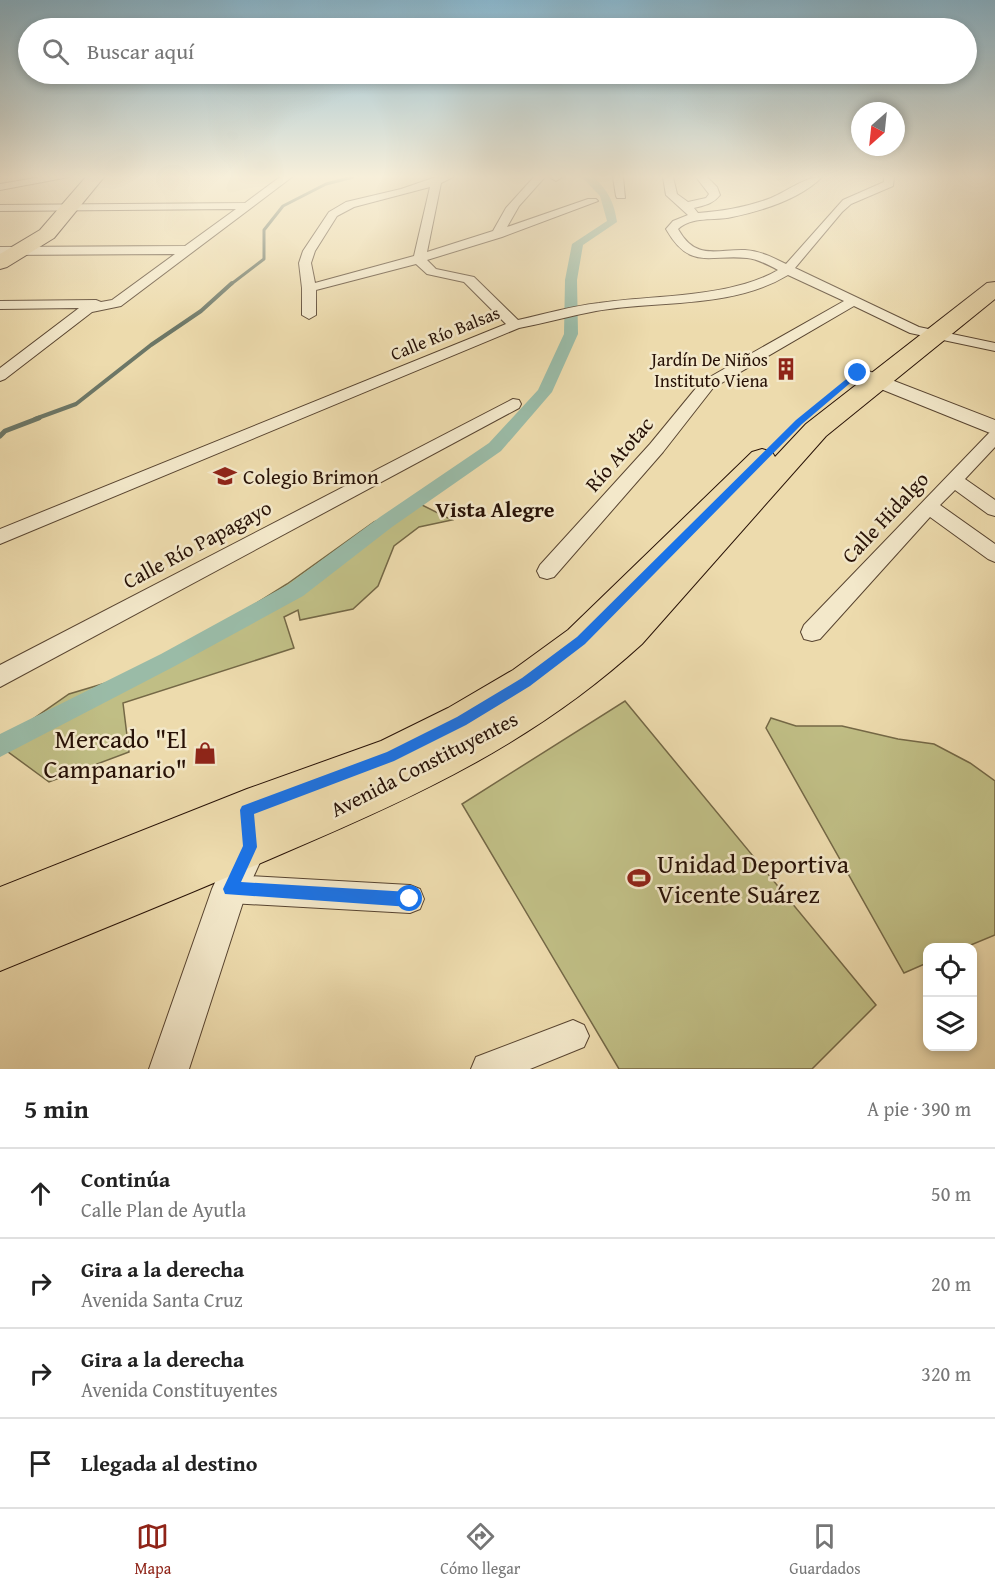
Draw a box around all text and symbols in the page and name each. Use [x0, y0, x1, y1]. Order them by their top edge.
search box [18, 18, 977, 84]
icon: search [39, 35, 72, 68]
text: Buscar aquí [87, 35, 194, 67]
north arrow [851, 102, 905, 156]
street label: Calle Río Balsas [386, 299, 504, 367]
place label: Jardín De Niños Instituto Viena [649, 346, 768, 394]
building icon: Jardín De Niños Instituto Viena [773, 356, 799, 382]
route end [844, 359, 870, 385]
street label: Río Atotac [578, 410, 660, 498]
place label: Colegio Brimon [243, 461, 379, 492]
school or university icon: Colegio Brimon [212, 463, 238, 489]
street label: Calle Hidalgo [834, 464, 936, 570]
street label: Calle Río Papagayo [117, 492, 277, 596]
district label: Vista Alegre [435, 493, 555, 525]
street label: Avenida Constituyentes [325, 703, 523, 825]
place label: Mercado "El Campanario" [43, 719, 187, 788]
shop icon: Mercado "El Campanario" [192, 740, 218, 766]
place label: Unidad Deportiva Vicente Suárez [657, 844, 850, 913]
sports icon: Unidad Deportiva Vicente Suárez [626, 865, 652, 891]
route start [396, 885, 422, 911]
map controls [923, 943, 977, 1051]
button: locate [923, 943, 977, 997]
button: layers [923, 997, 977, 1051]
text: 5 min [24, 1089, 89, 1128]
text: A pie · 390 m [867, 1094, 971, 1123]
text: Continúa [81, 1163, 170, 1195]
icon: ahead [24, 1177, 57, 1210]
text: 50 m [931, 1179, 971, 1208]
text: Calle Plan de Ayutla [81, 1195, 246, 1224]
text: Gira a la derecha [81, 1253, 244, 1285]
icon: right [24, 1267, 57, 1300]
text: 20 m [931, 1269, 971, 1298]
text: Avenida Santa Cruz [81, 1285, 242, 1314]
text: Gira a la derecha [81, 1343, 244, 1375]
icon: right [24, 1357, 57, 1390]
text: 320 m [921, 1359, 971, 1388]
text: Avenida Constituyentes [81, 1375, 278, 1404]
icon: arrive [24, 1447, 57, 1480]
text: Llegada al destino [81, 1447, 257, 1479]
tab: Mapa [134, 1520, 171, 1580]
tab: Cómo llegar [440, 1520, 520, 1580]
tab: Guardados [789, 1520, 861, 1580]

